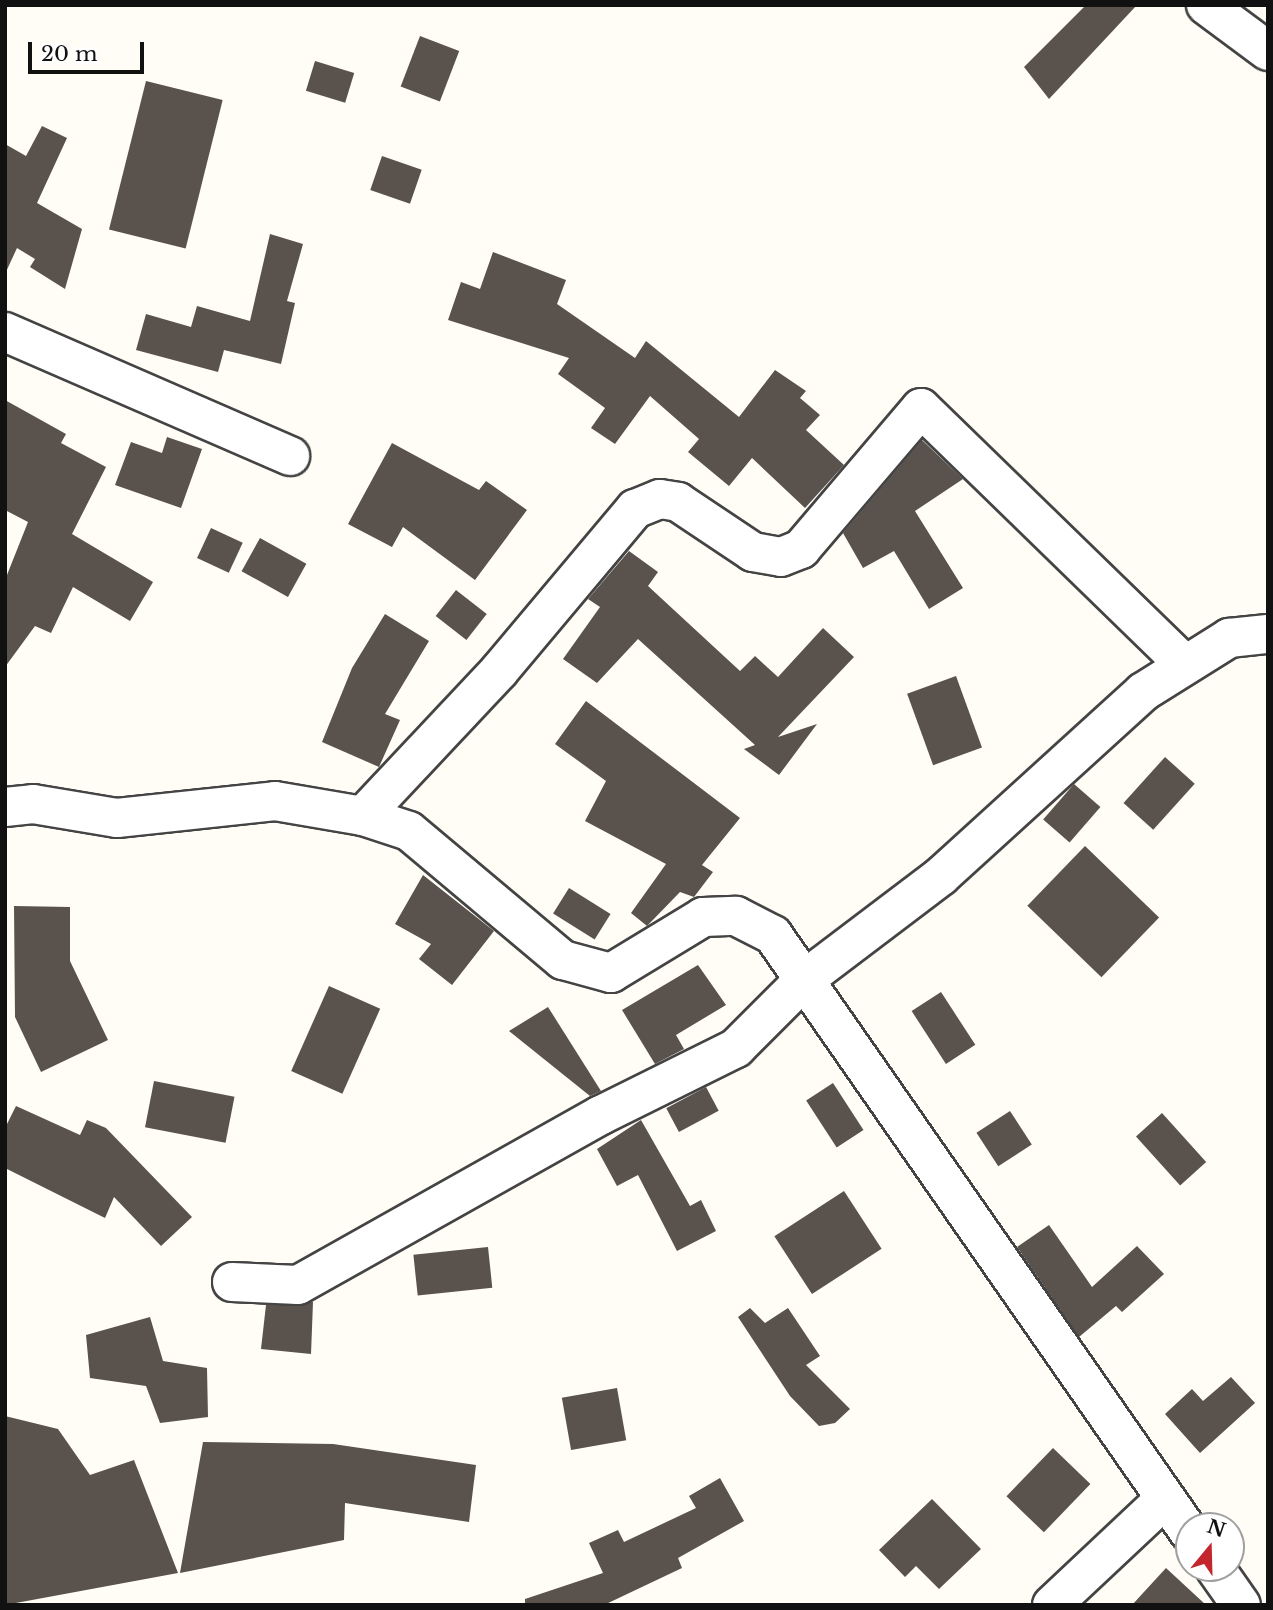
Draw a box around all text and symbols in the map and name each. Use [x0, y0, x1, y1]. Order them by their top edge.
scale bar [32, 28, 147, 72]
text: 20 m [41, 41, 98, 67]
north arrow [1175, 1512, 1245, 1582]
text: N [1204, 1515, 1229, 1542]

